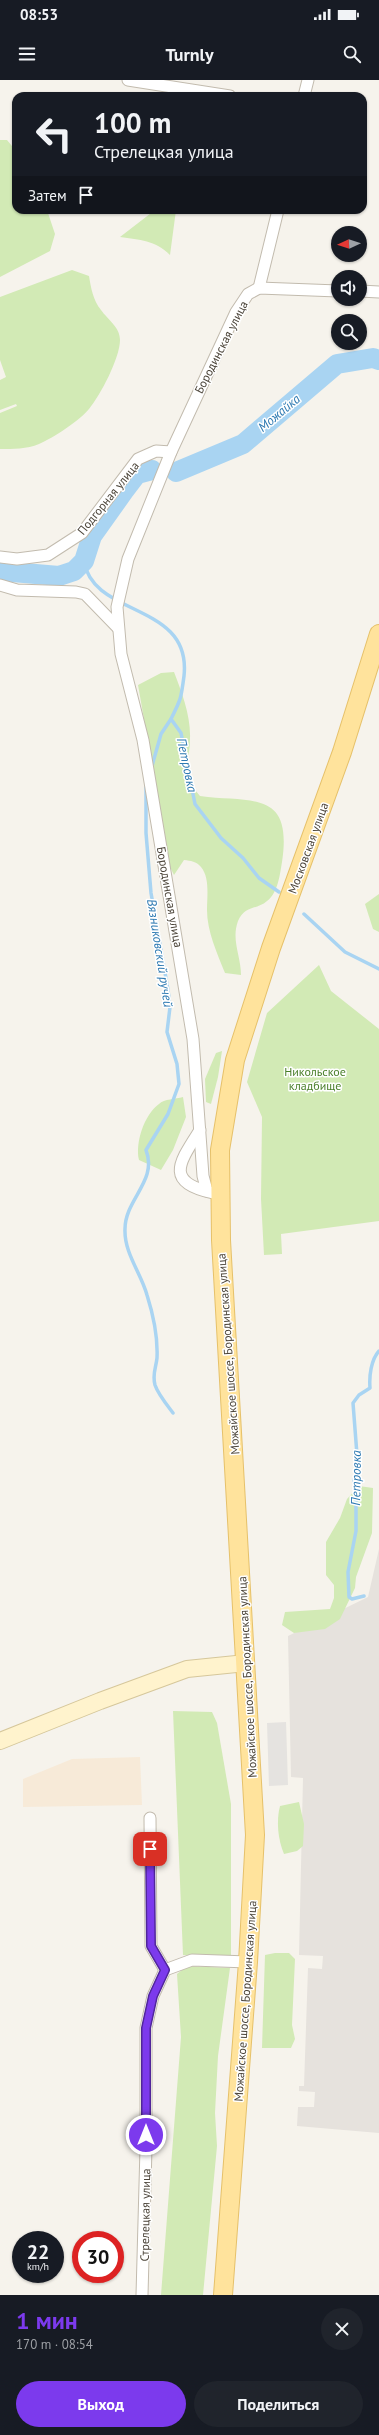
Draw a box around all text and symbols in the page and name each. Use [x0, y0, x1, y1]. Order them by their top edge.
text: 08:53 [20, 5, 58, 24]
icon: menu [16, 43, 38, 65]
text: Turnly [165, 43, 214, 66]
icon: search [341, 43, 363, 65]
text: 100 m [94, 104, 171, 141]
icon: left [28, 108, 80, 160]
text: Стрелецкая улица [94, 140, 234, 163]
icon: arrive [75, 184, 97, 206]
text: Затем [28, 186, 67, 205]
north arrow [331, 226, 367, 262]
map controls [331, 226, 367, 350]
button: sound [331, 270, 367, 306]
street label: Бородинская улица [191, 298, 251, 396]
button: search [331, 314, 367, 350]
water label: Можайка [254, 390, 304, 436]
street label: Подгорная улица [74, 458, 142, 538]
water label: Петровка [173, 736, 201, 794]
street label: Московская улица [285, 800, 331, 896]
street label: Бородинская улица [154, 845, 186, 949]
water label: Вязниковский ручей [143, 898, 177, 1009]
park label: Никольское кладбище [284, 1064, 346, 1093]
street label: Можайское шоссе, Бородинская улица [213, 1253, 243, 1455]
water label: Петровка [347, 1450, 365, 1506]
street label: Можайское шоссе, Бородинская улица [234, 1576, 260, 1778]
pin [133, 1832, 167, 1866]
icon: arrive [139, 1838, 161, 1860]
street label: Можайское шоссе, Бородинская улица [230, 1900, 260, 2102]
position arrow [125, 2114, 167, 2156]
street label: Стрелецкая улица [137, 2168, 153, 2262]
speed limit sign: 30 [72, 2231, 124, 2283]
text: 22 [27, 2239, 49, 2265]
text: km/h [27, 2260, 49, 2273]
text: 1 мин [16, 2305, 78, 2336]
button: close [321, 2308, 363, 2350]
text: 170 m · 08:54 [16, 2336, 93, 2353]
button: Выход [16, 2381, 186, 2427]
button: Поделиться [194, 2381, 363, 2427]

